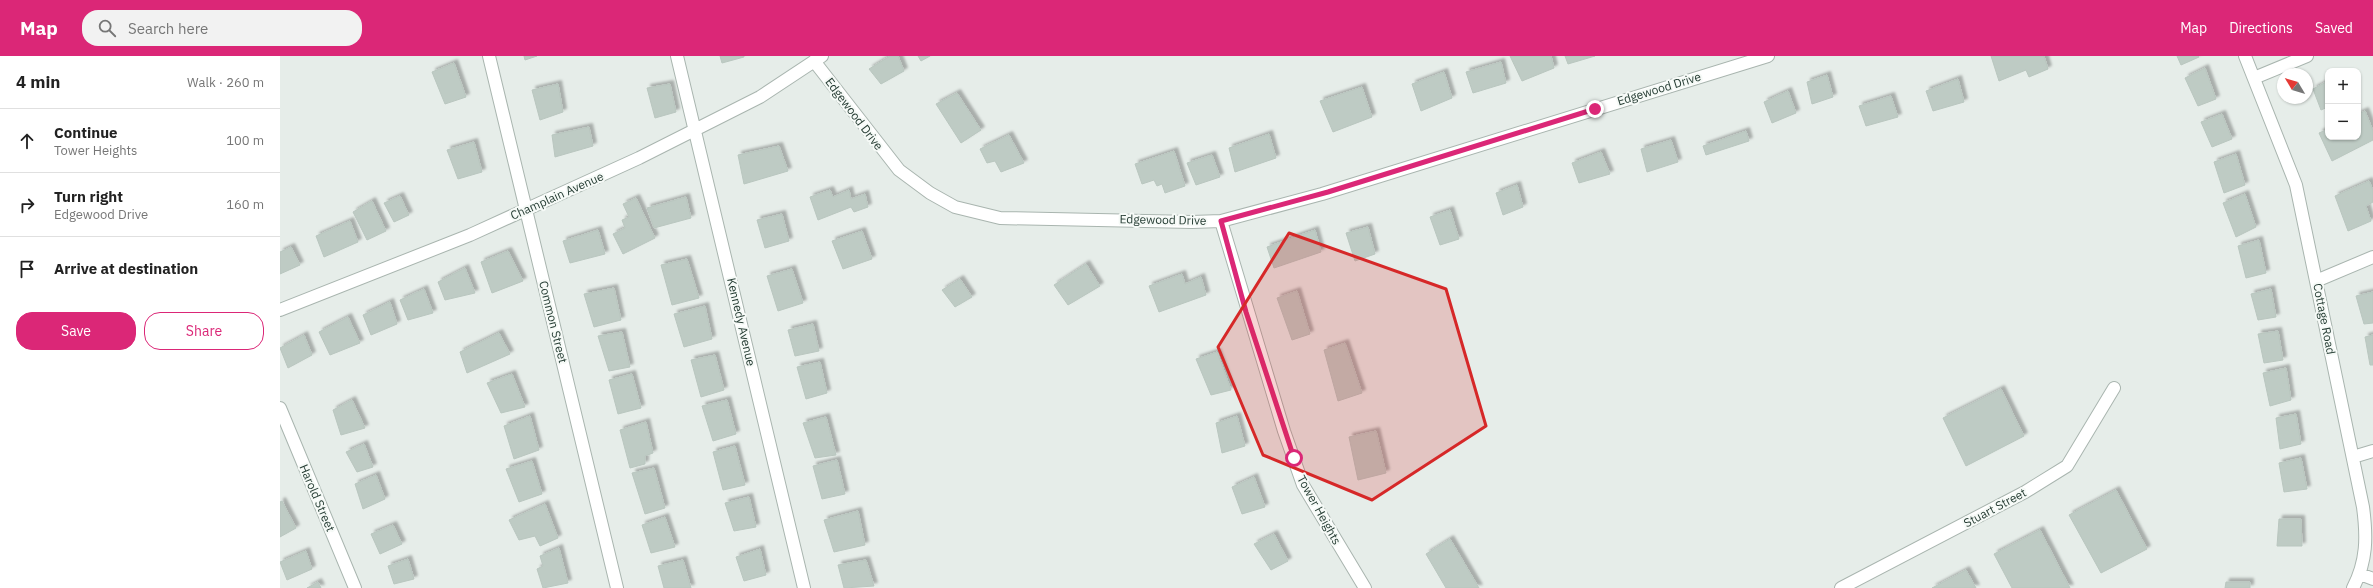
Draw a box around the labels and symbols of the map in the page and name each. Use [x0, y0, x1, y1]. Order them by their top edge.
north arrow [2277, 68, 2313, 104]
street label: Edgewood Drive [1615, 69, 1703, 108]
street label: Edgewood Drive [822, 74, 887, 153]
route end [1586, 100, 1604, 118]
street label: Champlain Avenue [508, 168, 606, 223]
street label: Edgewood Drive [1119, 211, 1207, 228]
street label: Kennedy Avenue [724, 276, 759, 368]
street label: Common Street [536, 279, 571, 365]
street label: Cottage Road [2310, 282, 2339, 356]
route start [1285, 449, 1303, 467]
street label: Harold Street [297, 462, 338, 534]
street label: Tower Heights [1294, 472, 1345, 547]
street label: Stuart Street [1961, 485, 2029, 530]

